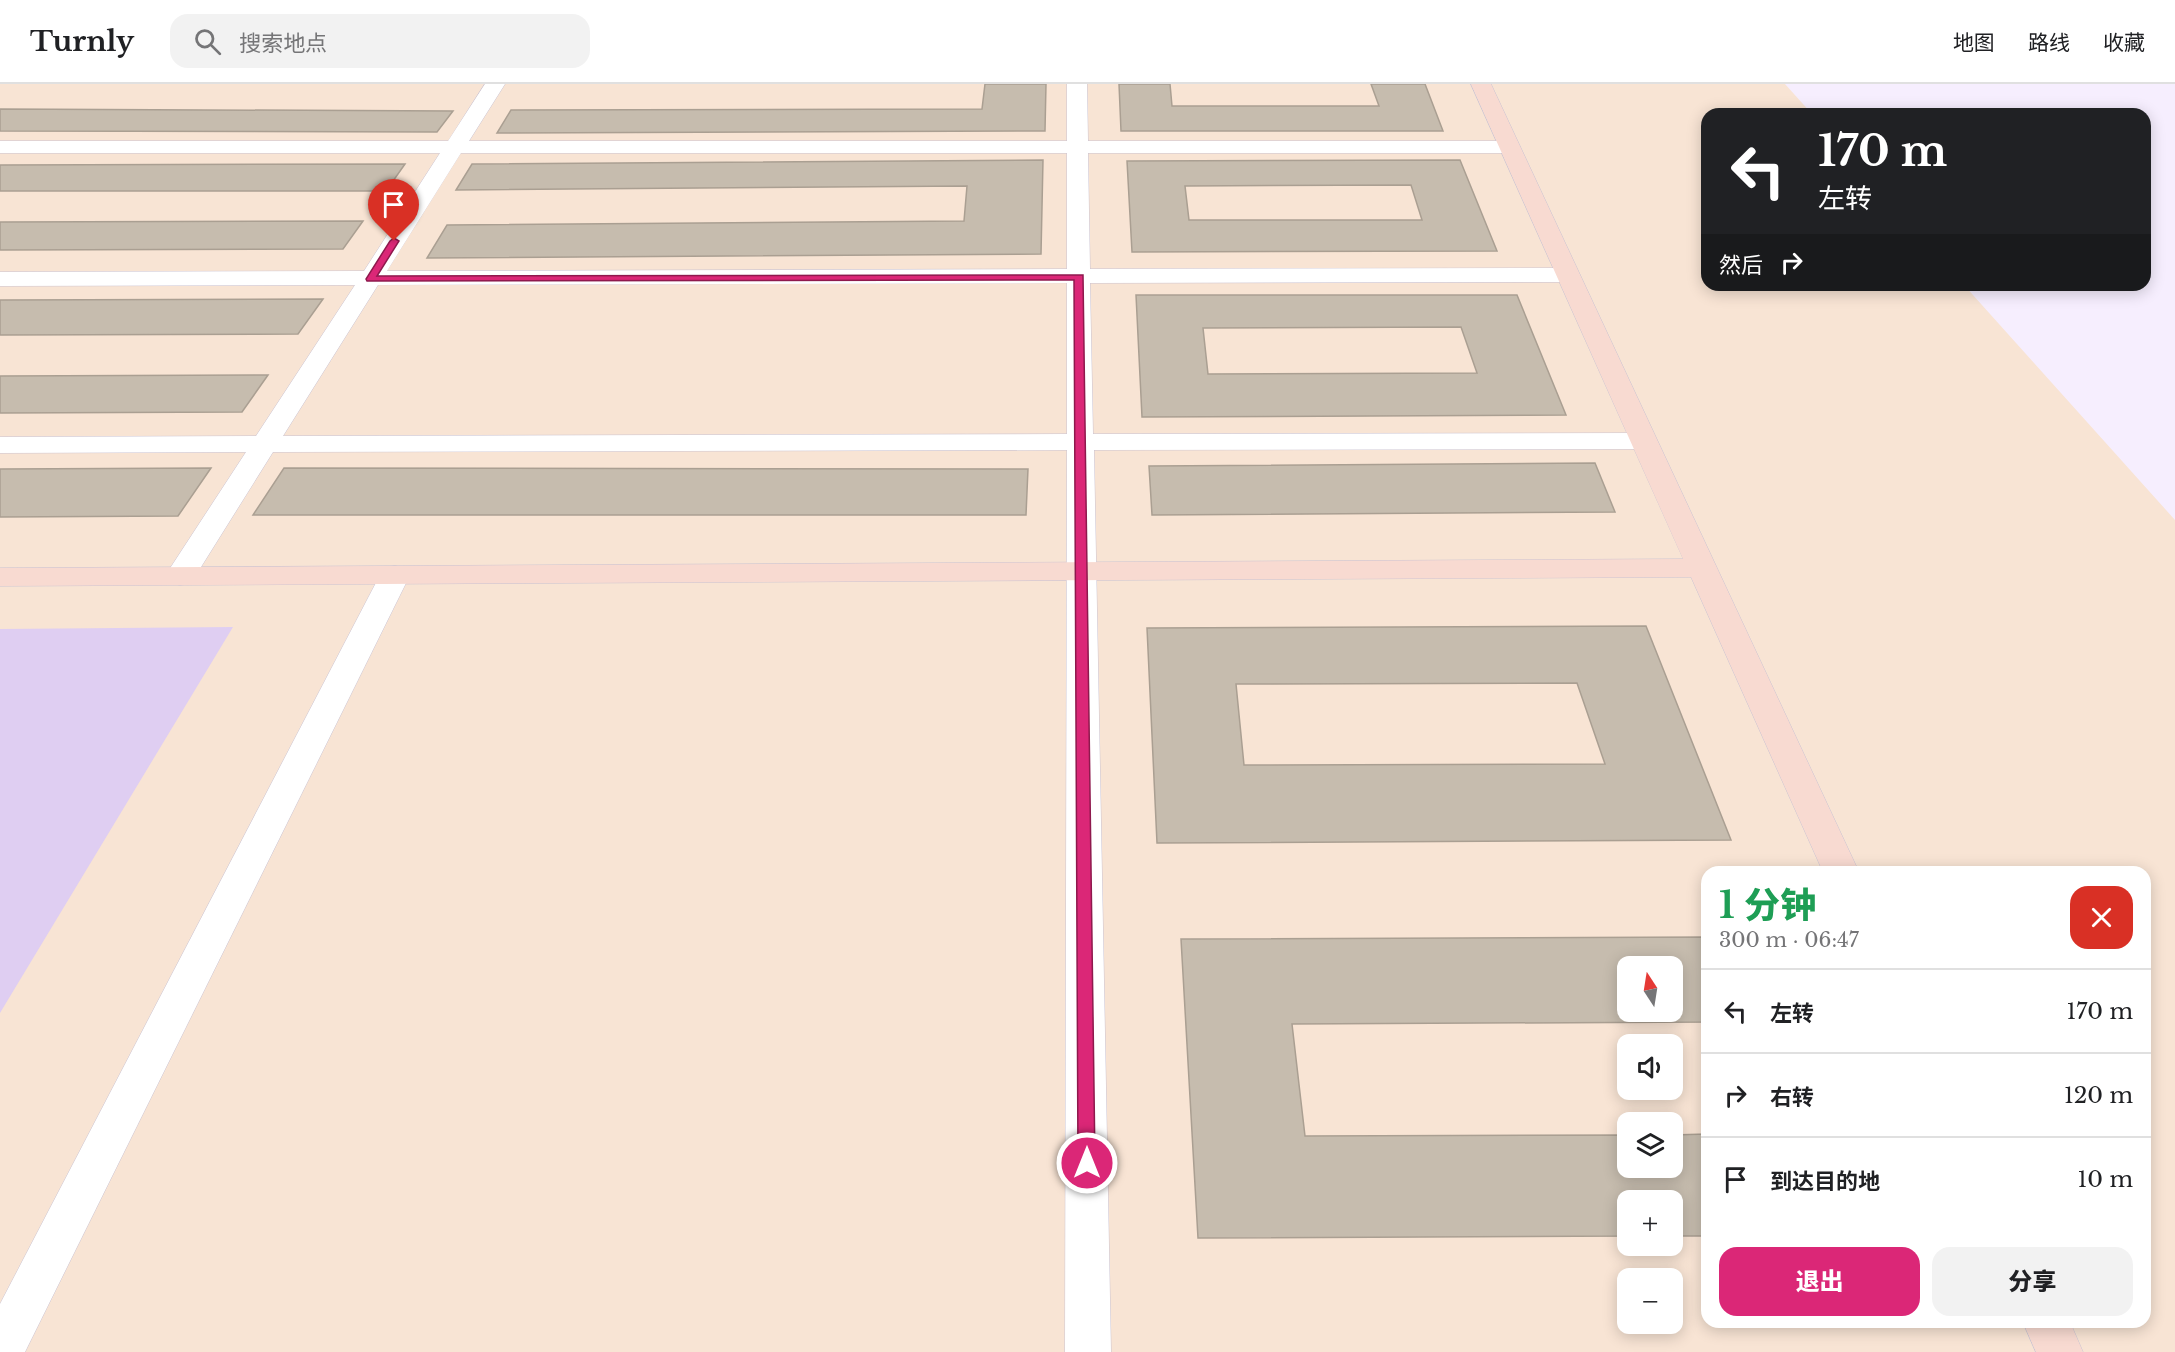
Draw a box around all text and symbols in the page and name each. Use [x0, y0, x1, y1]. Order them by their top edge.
search box [170, 14, 590, 68]
text: Turnly [30, 24, 134, 59]
icon: search [191, 25, 224, 58]
text: 搜索地点 [239, 30, 327, 57]
text: 地图 [1953, 30, 1995, 56]
text: 路线 [2028, 30, 2070, 56]
text: 收藏 [2103, 30, 2145, 56]
text: 170 m [1818, 125, 1947, 177]
icon: left [1719, 132, 1797, 210]
pin [368, 179, 419, 241]
text: 左转 [1818, 182, 1872, 215]
icon: arrive [377, 188, 410, 221]
icon: right [1775, 246, 1808, 279]
text: 然后 [1719, 252, 1763, 279]
text: 1 分钟 [1719, 883, 1816, 928]
button: close [2070, 886, 2133, 949]
text: 300 m · 06:47 [1719, 928, 1859, 952]
north arrow [1617, 956, 1683, 1022]
map controls [1617, 956, 1683, 1334]
icon: left [1719, 995, 1752, 1028]
text: 170 m [2067, 998, 2133, 1025]
text: 左转 [1770, 1000, 1814, 1027]
button: sound [1617, 1034, 1683, 1100]
icon: right [1719, 1079, 1752, 1112]
text: 120 m [2064, 1082, 2133, 1109]
text: 右转 [1770, 1084, 1814, 1111]
button: layers [1617, 1112, 1683, 1178]
position arrow [1055, 1131, 1119, 1195]
icon: arrive [1719, 1163, 1752, 1196]
text: 10 m [2078, 1166, 2133, 1193]
text: 到达目的地 [1770, 1168, 1880, 1195]
button: + [1617, 1190, 1683, 1256]
button: 退出 [1719, 1247, 1920, 1316]
button: 分享 [1932, 1247, 2133, 1316]
button: − [1617, 1268, 1683, 1334]

